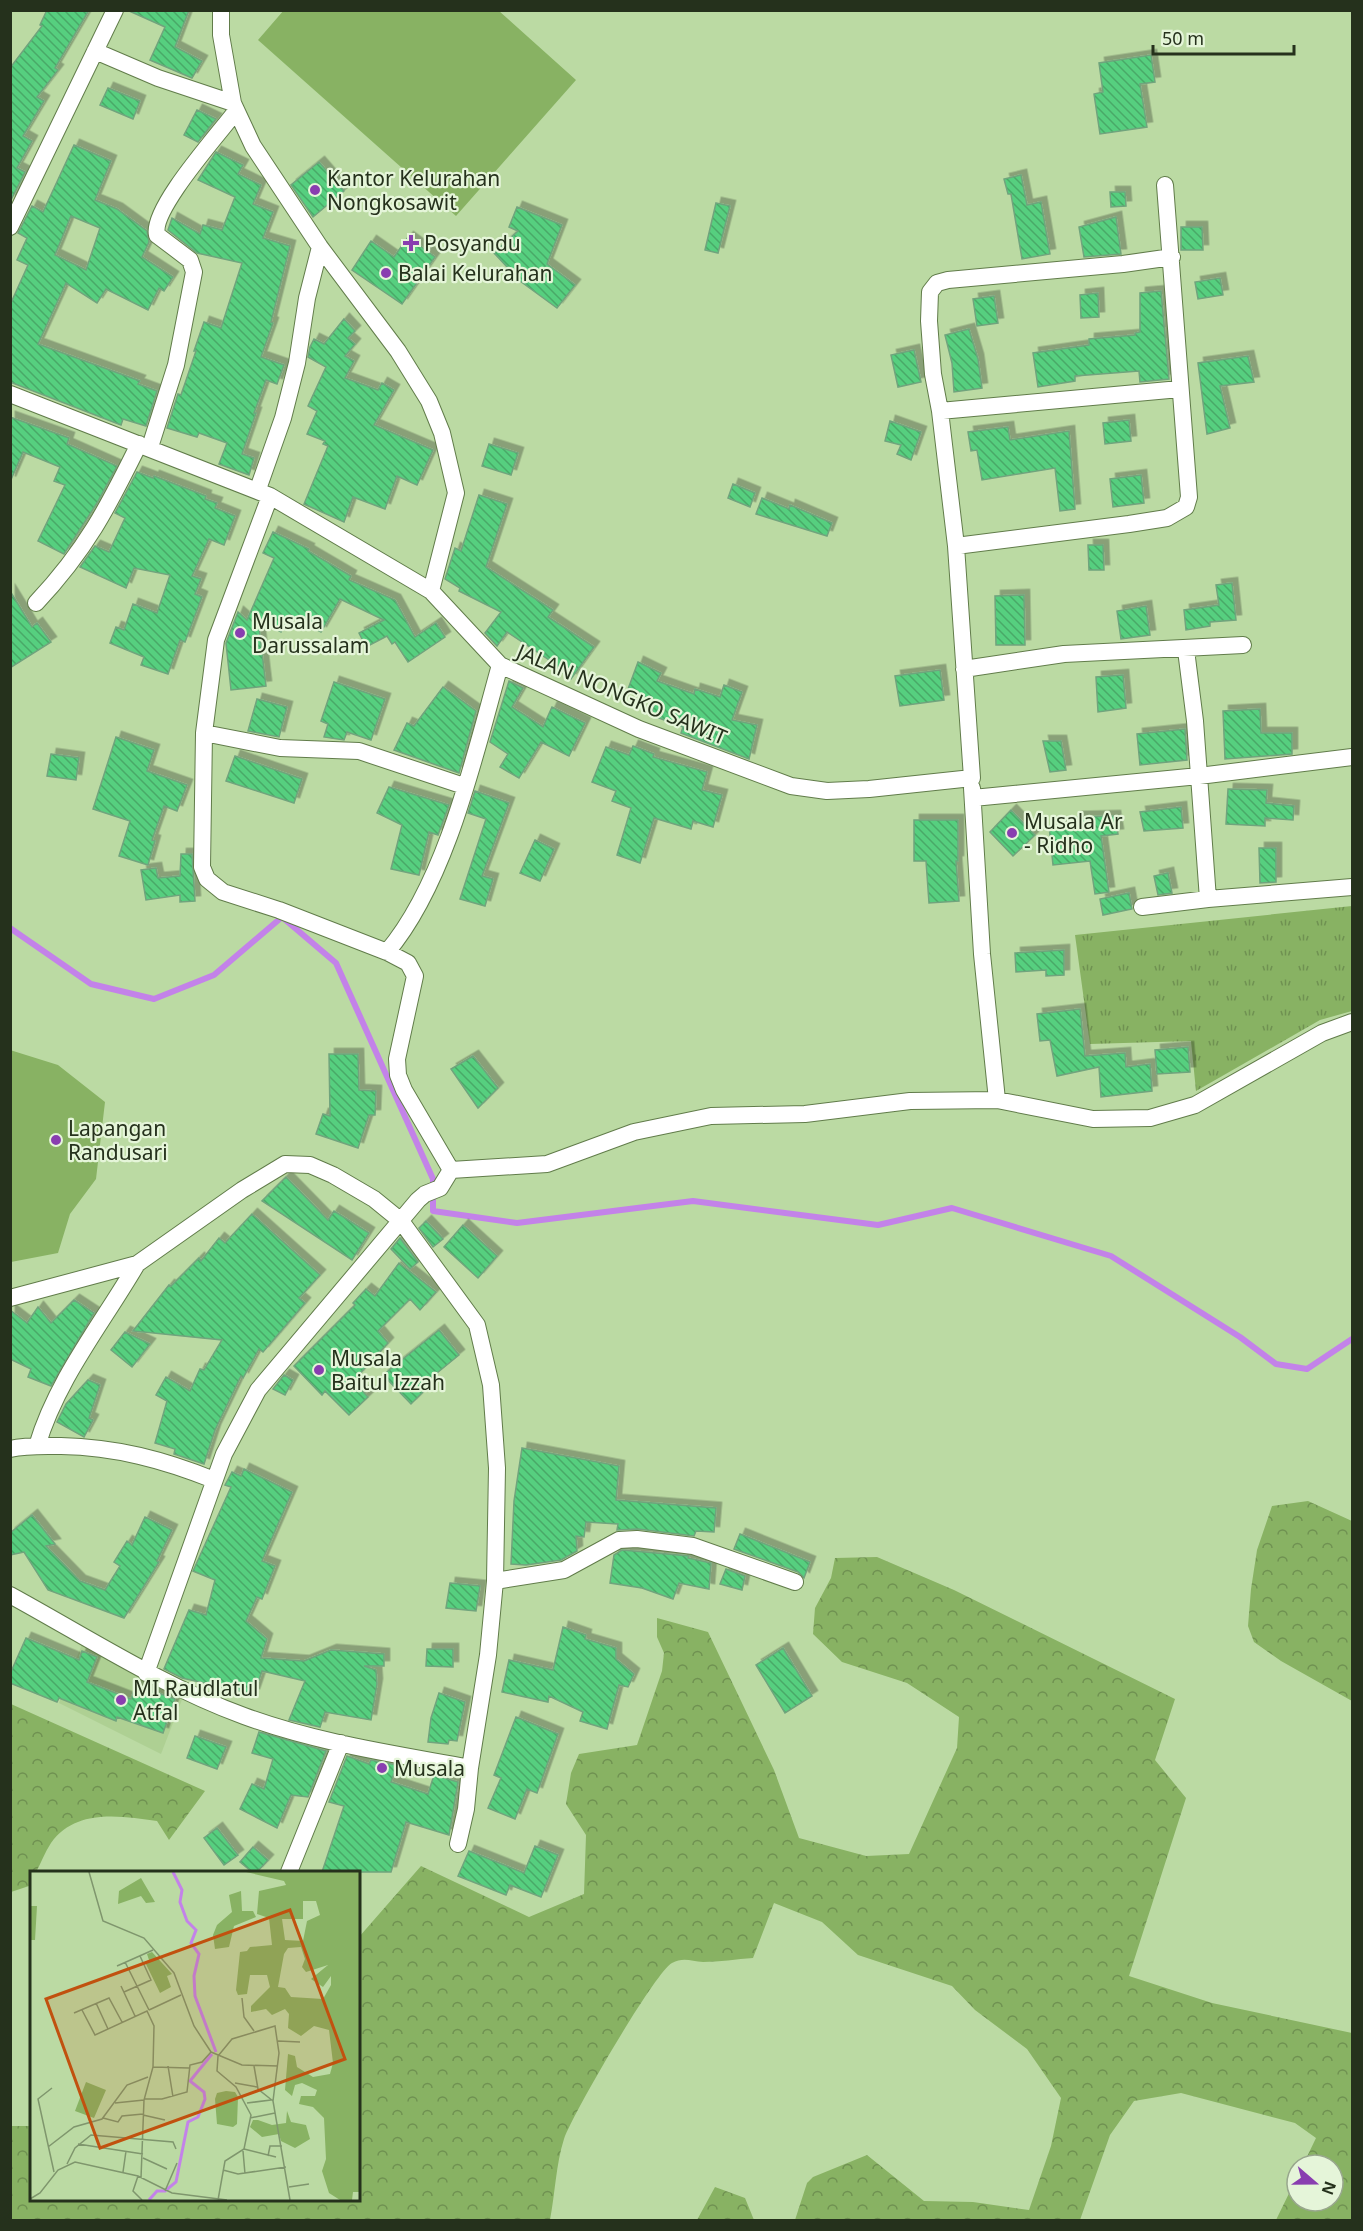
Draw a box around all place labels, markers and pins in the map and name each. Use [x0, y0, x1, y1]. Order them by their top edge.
place label: Kantor Kelurahan Nongkosawit [327, 164, 500, 216]
marker: Kantor Kelurahan Nongkosawit [308, 183, 322, 197]
place label: Posyandu [424, 229, 521, 257]
marker: Posyandu [402, 234, 420, 252]
place label: Balai Kelurahan [398, 259, 553, 287]
marker: Balai Kelurahan [379, 266, 393, 280]
place label: Musala Darussalam [252, 607, 370, 659]
marker: Musala Darussalam [233, 626, 247, 640]
place label: Musala Ar - Ridho [1024, 807, 1123, 859]
marker: Musala Ar - Ridho [1005, 826, 1019, 840]
place label: Lapangan Randusari [68, 1114, 168, 1166]
marker: Lapangan Randusari [49, 1133, 63, 1147]
place label: Musala Baitul Izzah [331, 1344, 445, 1396]
marker: Musala Baitul Izzah [312, 1363, 326, 1377]
place label: MI Raudlatul Atfal [133, 1674, 259, 1726]
marker: MI Raudlatul Atfal [114, 1693, 128, 1707]
place label: Musala [394, 1754, 465, 1782]
marker: Musala [375, 1761, 389, 1775]

